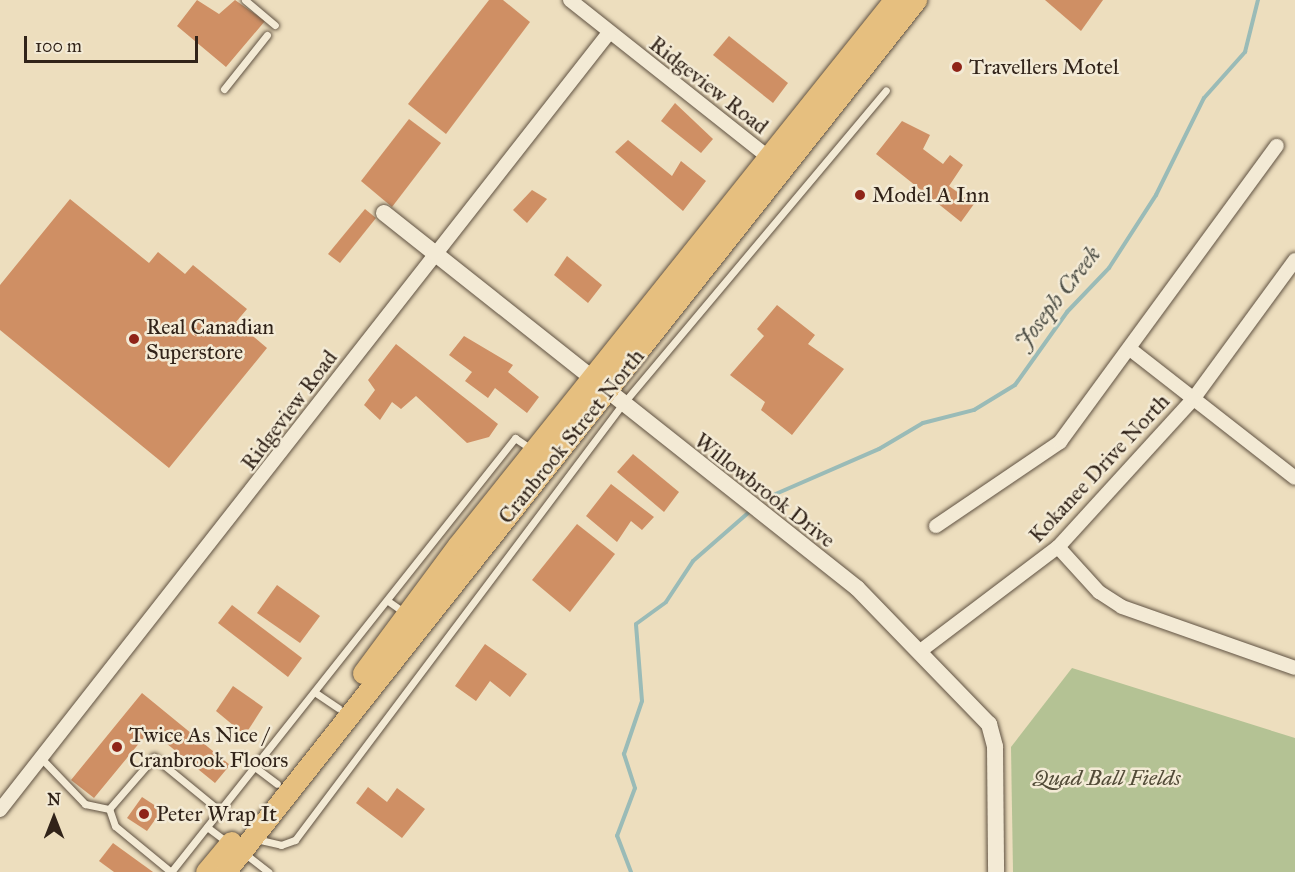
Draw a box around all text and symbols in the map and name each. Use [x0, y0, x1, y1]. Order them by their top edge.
scale bar [27, 24, 201, 62]
street label: Ridgeview Road [644, 30, 774, 140]
text: 100 m [35, 35, 82, 57]
place label: Travellers Motel [969, 54, 1119, 80]
marker: Travellers Motel [950, 60, 964, 74]
place label: Model A Inn [872, 182, 989, 208]
marker: Model A Inn [853, 188, 867, 202]
water label: Joseph Creek [1009, 241, 1107, 355]
place label: Real Canadian Superstore [146, 313, 274, 364]
marker: Real Canadian Superstore [127, 332, 141, 346]
street label: Cranbrook Street North [492, 343, 650, 529]
street label: Ridgeview Road [235, 345, 343, 475]
street label: Kokanee Drive North [1023, 388, 1175, 548]
street label: Willowbrook Drive [689, 427, 841, 553]
place label: Twice As Nice / Cranbrook Floors [129, 721, 288, 772]
marker: Twice As Nice / Cranbrook Floors [110, 740, 124, 754]
park label: Quad Ball Fields [1033, 765, 1181, 791]
north arrow [24, 788, 84, 848]
text: N [47, 790, 61, 809]
place label: Peter Wrap It [156, 801, 277, 827]
marker: Peter Wrap It [137, 807, 151, 821]

